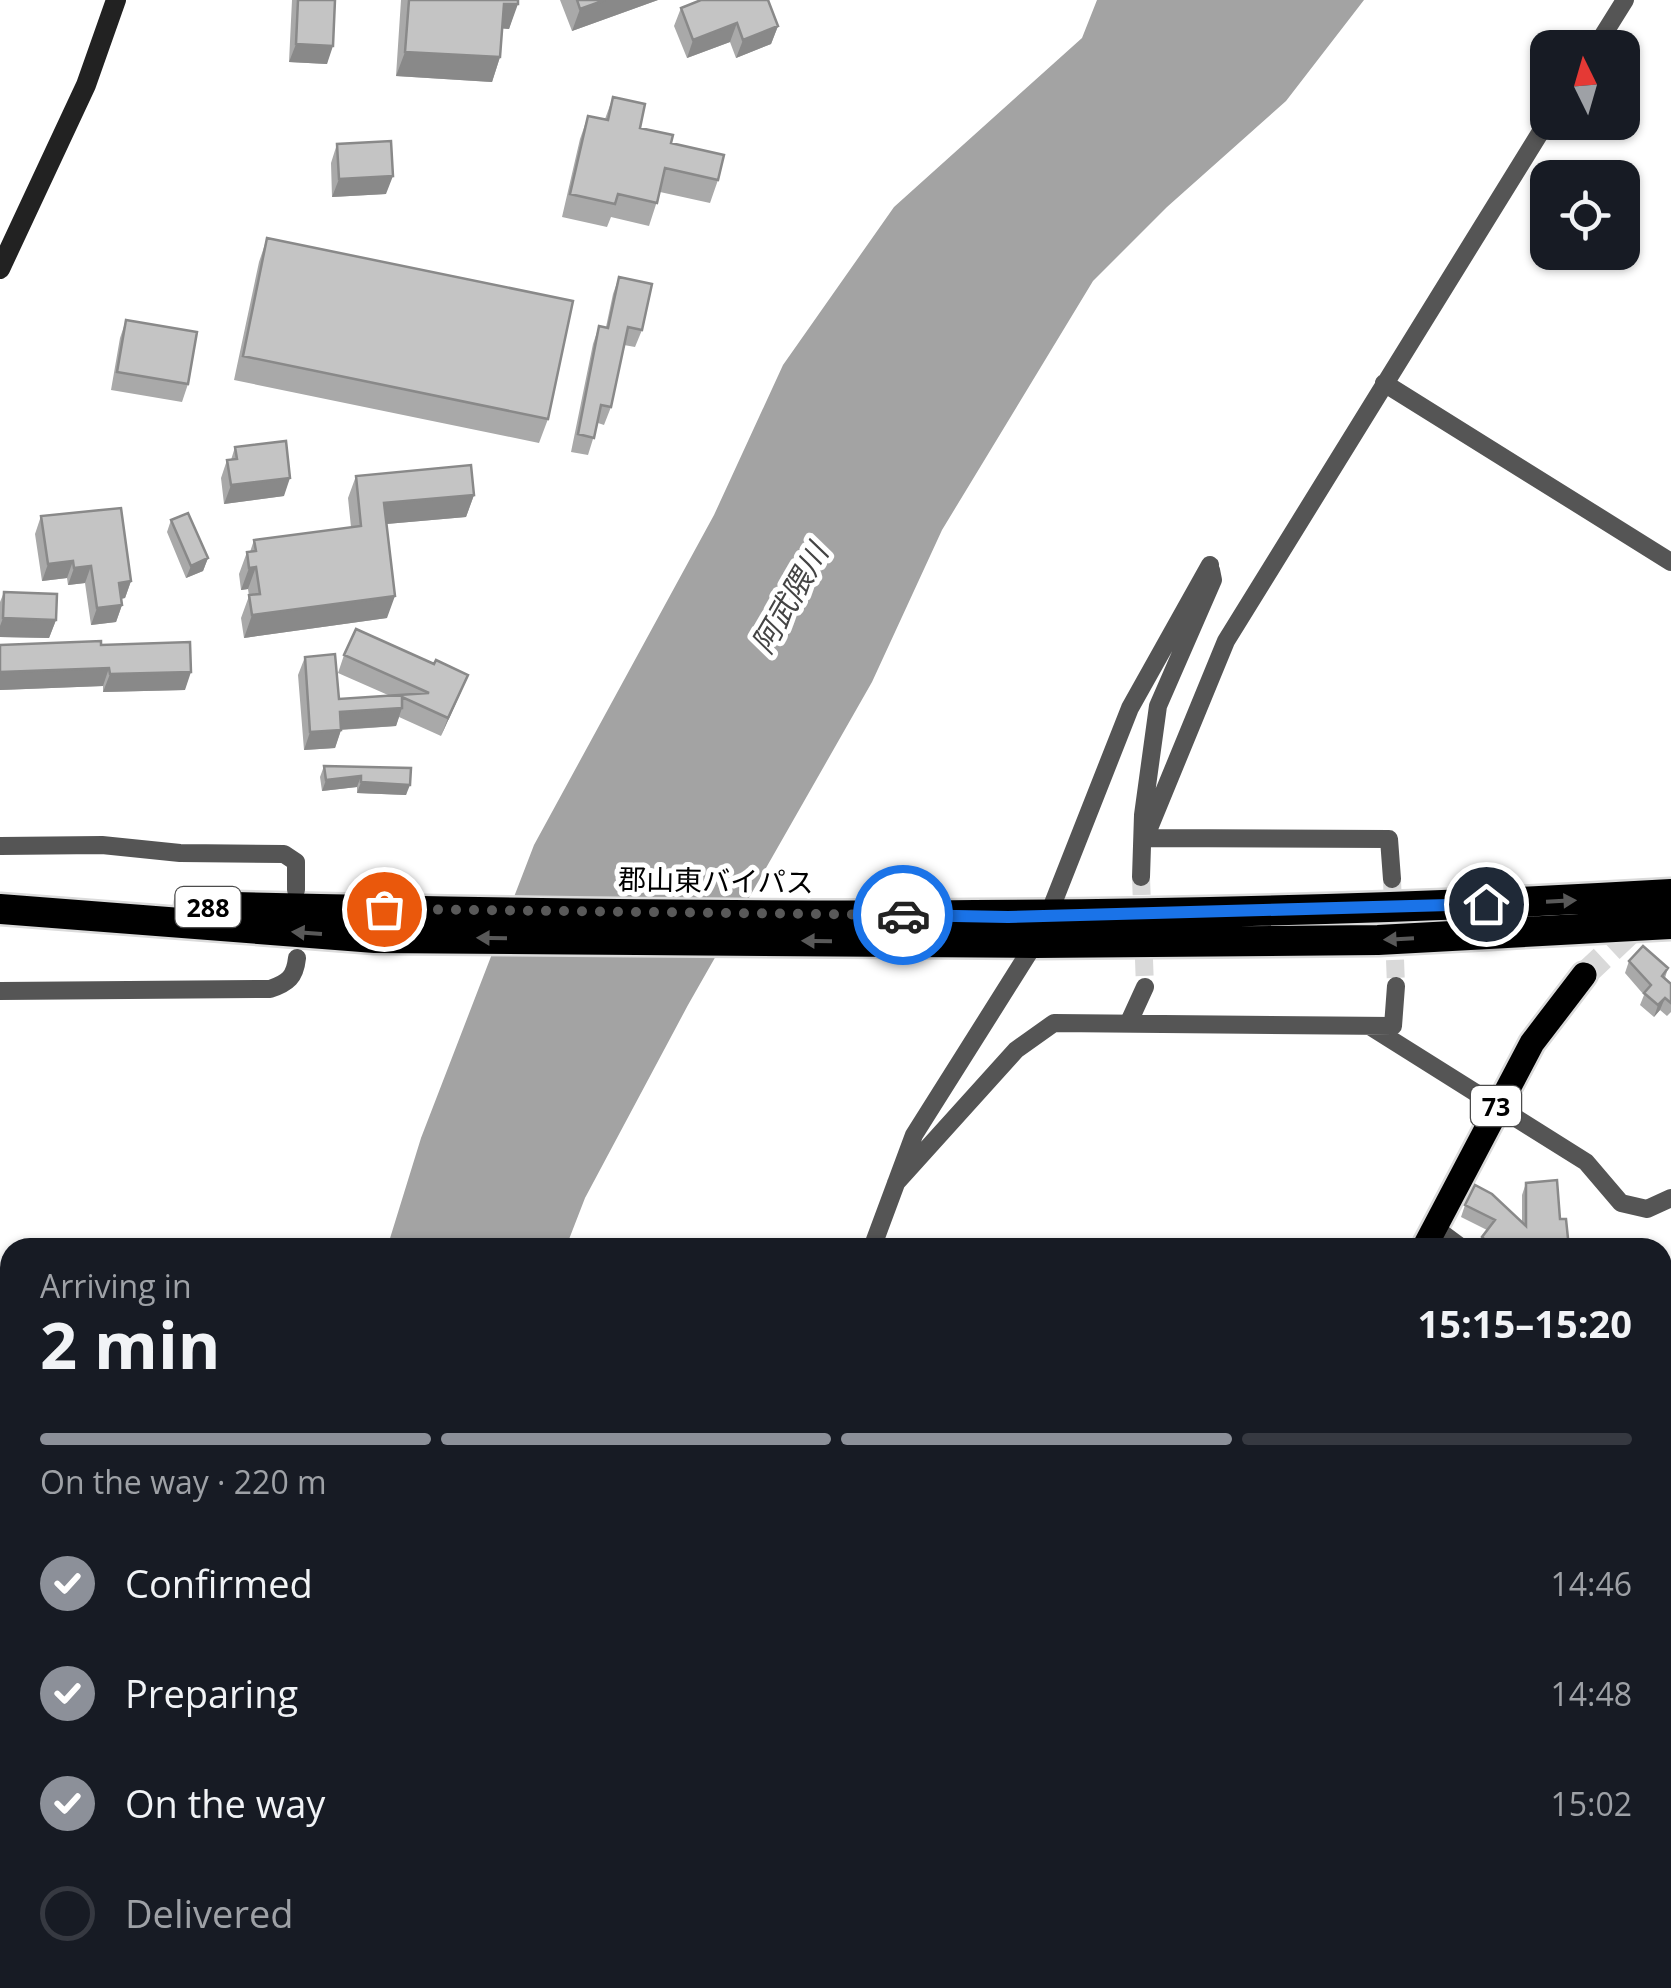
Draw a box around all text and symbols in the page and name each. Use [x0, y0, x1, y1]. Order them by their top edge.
north arrow [1530, 30, 1640, 140]
map controls [1530, 30, 1640, 270]
button: locate [1530, 160, 1640, 270]
water label: 阿武隈川 [741, 533, 838, 660]
street label: 郡山東バイパス [618, 859, 814, 901]
pin [1444, 862, 1529, 947]
courier [853, 865, 953, 965]
pin [342, 867, 427, 952]
icon: home [1459, 877, 1514, 932]
icon: bag [357, 882, 412, 937]
road number: 288 [176, 887, 240, 927]
icon: car [876, 888, 931, 943]
one-way arrow [1545, 893, 1577, 909]
one-way arrow [290, 925, 322, 941]
one-way arrow [475, 930, 507, 946]
one-way arrow [1382, 931, 1414, 947]
one-way arrow [800, 933, 832, 949]
road number: 73 [1471, 1086, 1521, 1126]
text: Arriving in [40, 1264, 192, 1307]
text: 15:15–15:20 [1418, 1297, 1632, 1349]
text: 2 min [40, 1300, 220, 1388]
text: On the way · 220 m [40, 1460, 327, 1503]
icon: check [40, 1556, 95, 1611]
text: Confirmed [125, 1557, 313, 1609]
text: 14:46 [1550, 1562, 1632, 1605]
icon: check [40, 1666, 95, 1721]
text: Preparing [125, 1667, 298, 1719]
text: 14:48 [1550, 1672, 1632, 1715]
icon: check [40, 1776, 95, 1831]
text: On the way [125, 1777, 325, 1829]
text: 15:02 [1550, 1782, 1632, 1825]
text: Delivered [125, 1887, 294, 1939]

